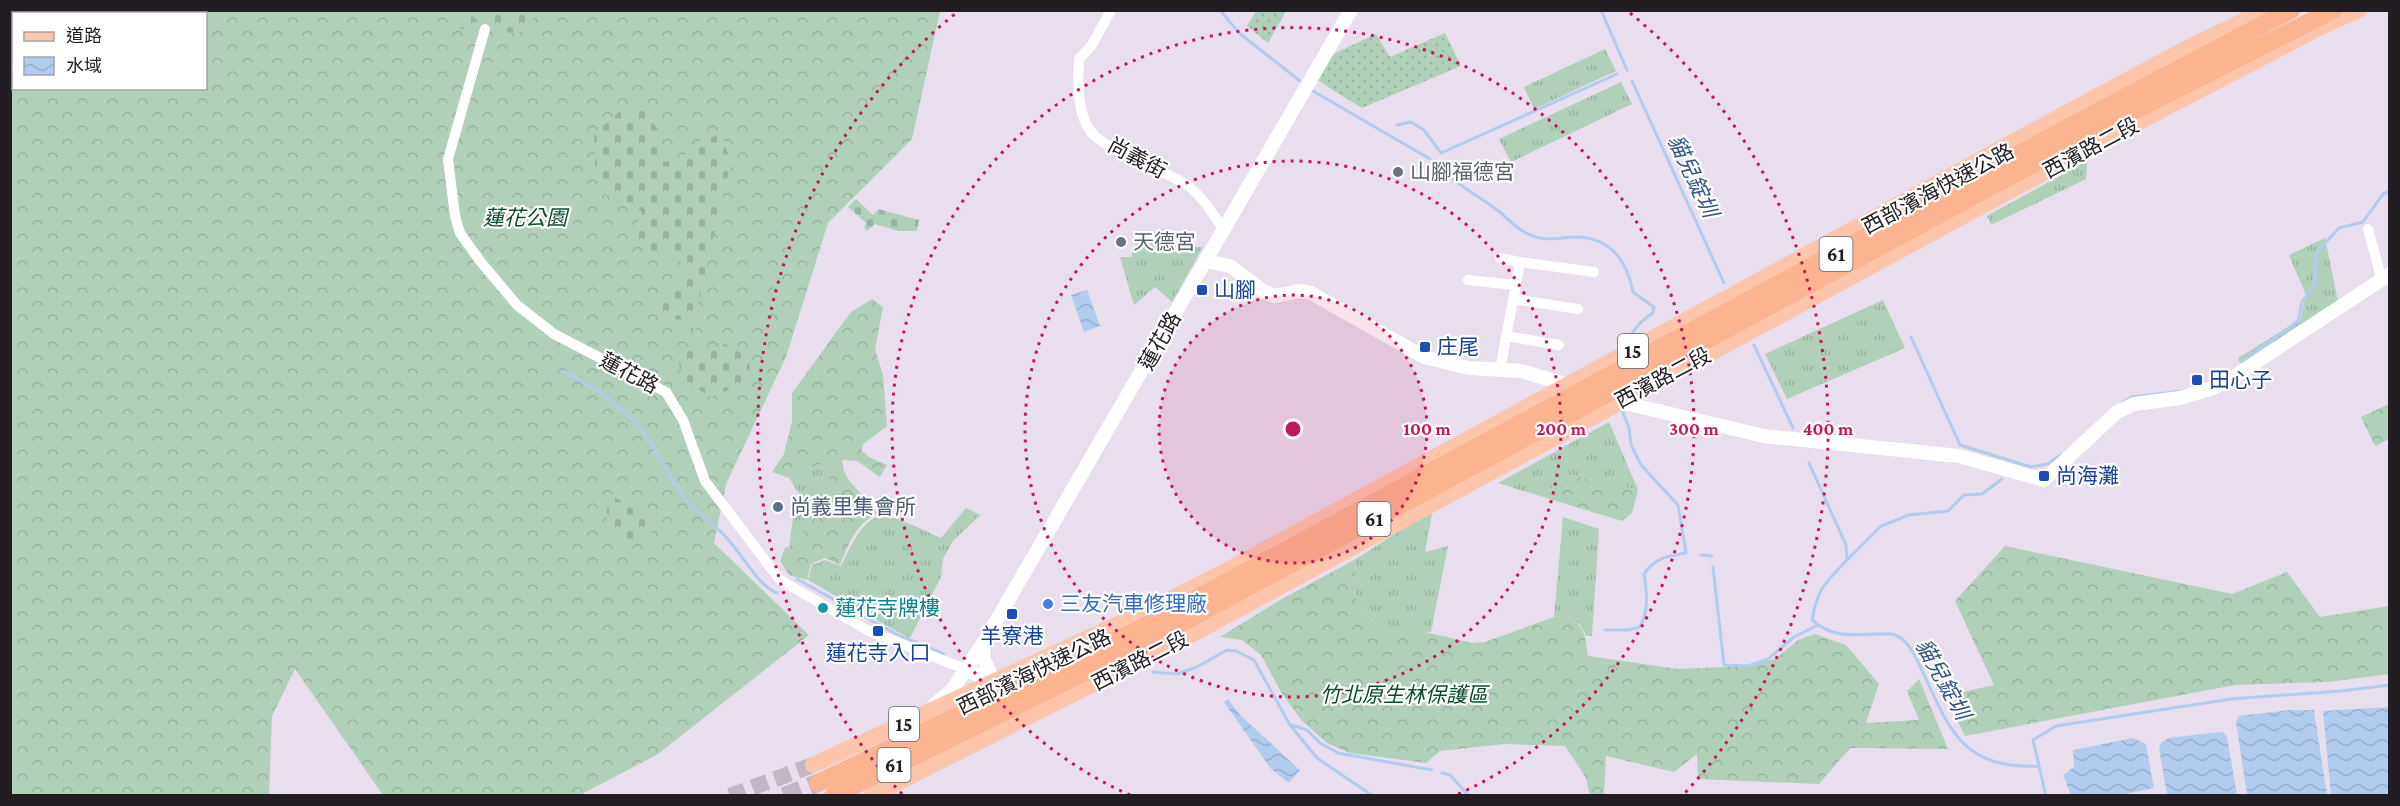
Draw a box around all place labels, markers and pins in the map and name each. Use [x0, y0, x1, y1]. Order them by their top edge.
place label: 山腳福德宮 [1410, 160, 1515, 184]
marker: 山腳福德宮 [1391, 165, 1405, 179]
place label: 天德宮 [1133, 230, 1196, 254]
marker: 天德宮 [1114, 235, 1128, 249]
place label: 山腳 [1214, 278, 1256, 302]
marker: 山腳 [1195, 283, 1209, 297]
place label: 庄尾 [1437, 335, 1479, 359]
marker: 庄尾 [1418, 340, 1432, 354]
place label: 田心子 [2209, 368, 2272, 392]
marker: 田心子 [2190, 373, 2204, 387]
centre of rings [1283, 419, 1303, 439]
place label: 尚海灘 [2056, 464, 2119, 488]
marker: 尚海灘 [2037, 469, 2051, 483]
place label: 尚義里集會所 [790, 495, 916, 519]
marker: 尚義里集會所 [771, 500, 785, 514]
place label: 三友汽車修理廠 [1060, 592, 1207, 616]
place label: 蓮花寺牌樓 [835, 596, 940, 620]
marker: 三友汽車修理廠 [1041, 597, 1055, 611]
marker: 蓮花寺牌樓 [816, 601, 830, 615]
marker: 羊寮港 [1005, 607, 1019, 621]
marker: 蓮花寺入口 [871, 624, 885, 638]
place label: 羊寮港 [981, 624, 1044, 648]
place label: 蓮花寺入口 [826, 641, 931, 665]

